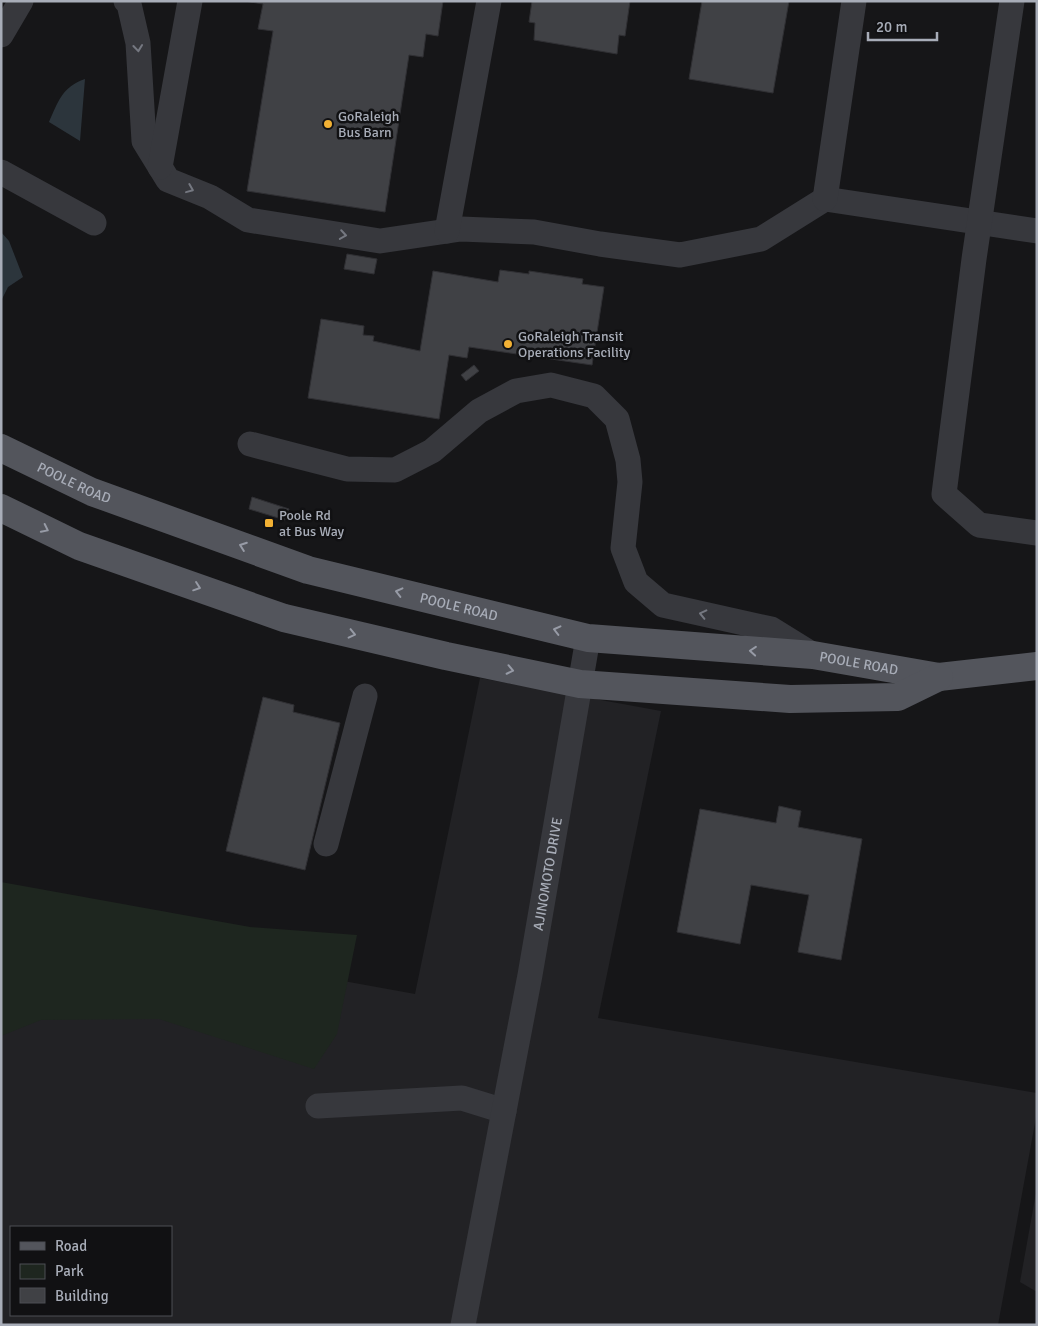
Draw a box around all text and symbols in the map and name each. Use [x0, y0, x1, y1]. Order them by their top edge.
scale bar [868, 10, 937, 42]
text: 20 m [876, 18, 907, 36]
one-way arrow [132, 44, 143, 52]
place label: GoRaleigh Bus Barn [338, 108, 399, 141]
marker: GoRaleigh Bus Barn [322, 118, 334, 130]
one-way arrow [185, 183, 193, 193]
one-way arrow [339, 230, 347, 240]
place label: GoRaleigh Transit Operations Facility [518, 328, 631, 361]
marker: GoRaleigh Transit Operations Facility [502, 338, 514, 350]
street label: POOLE ROAD [34, 459, 113, 507]
place label: Poole Rd at Bus Way [279, 507, 345, 540]
marker: Poole Rd at Bus Way [263, 517, 275, 529]
one-way arrow [40, 523, 49, 533]
one-way arrow [239, 542, 248, 552]
one-way arrow [192, 581, 200, 591]
one-way arrow [394, 587, 403, 598]
street label: POOLE ROAD [418, 589, 499, 625]
one-way arrow [699, 609, 708, 620]
one-way arrow [552, 625, 561, 636]
one-way arrow [348, 628, 356, 639]
one-way arrow [748, 645, 756, 656]
street label: POOLE ROAD [818, 648, 899, 679]
one-way arrow [506, 664, 515, 675]
street label: AJINOMOTO DRIVE [530, 816, 566, 932]
legend [10, 1226, 172, 1316]
text: Road [55, 1237, 87, 1255]
text: Park [55, 1262, 84, 1280]
text: Building [55, 1287, 109, 1305]

